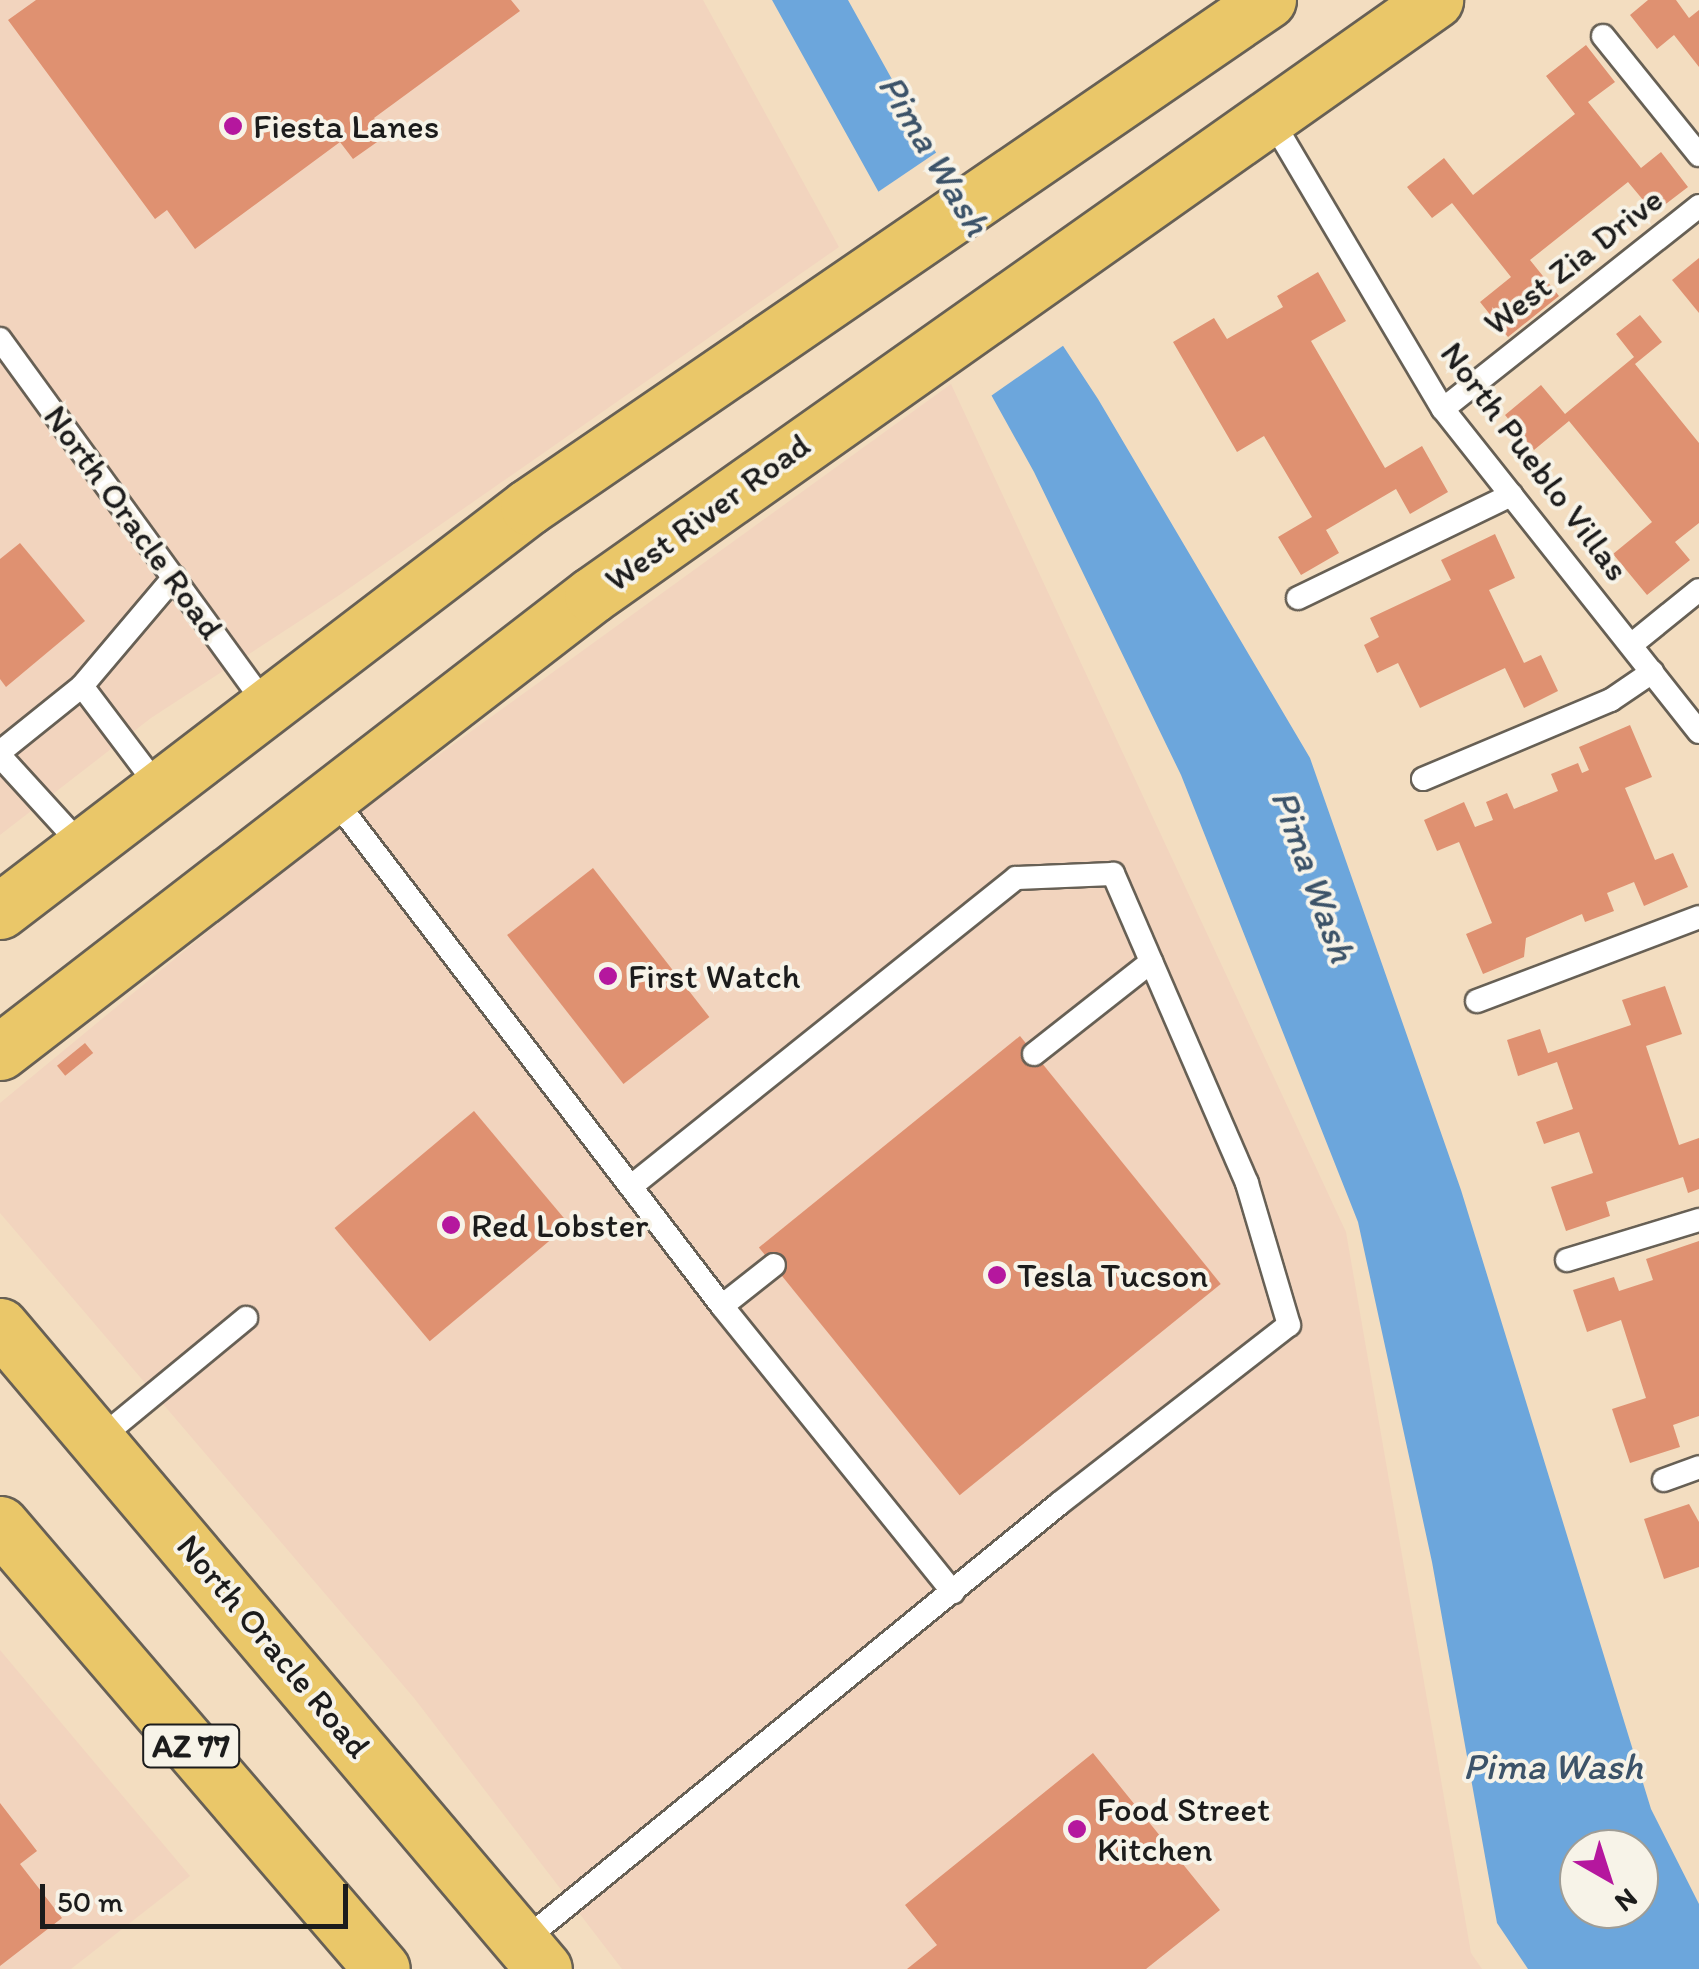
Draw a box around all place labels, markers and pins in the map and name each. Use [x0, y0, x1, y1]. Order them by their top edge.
place label: Fiesta Lanes [253, 105, 439, 147]
marker: Fiesta Lanes [222, 115, 244, 137]
place label: First Watch [628, 955, 800, 997]
marker: First Watch [597, 965, 619, 987]
place label: Red Lobster [471, 1204, 649, 1246]
marker: Red Lobster [440, 1214, 462, 1236]
place label: Tesla Tucson [1017, 1254, 1207, 1296]
marker: Tesla Tucson [986, 1264, 1008, 1286]
place label: Food Street Kitchen [1097, 1788, 1269, 1870]
marker: Food Street Kitchen [1066, 1818, 1088, 1840]

